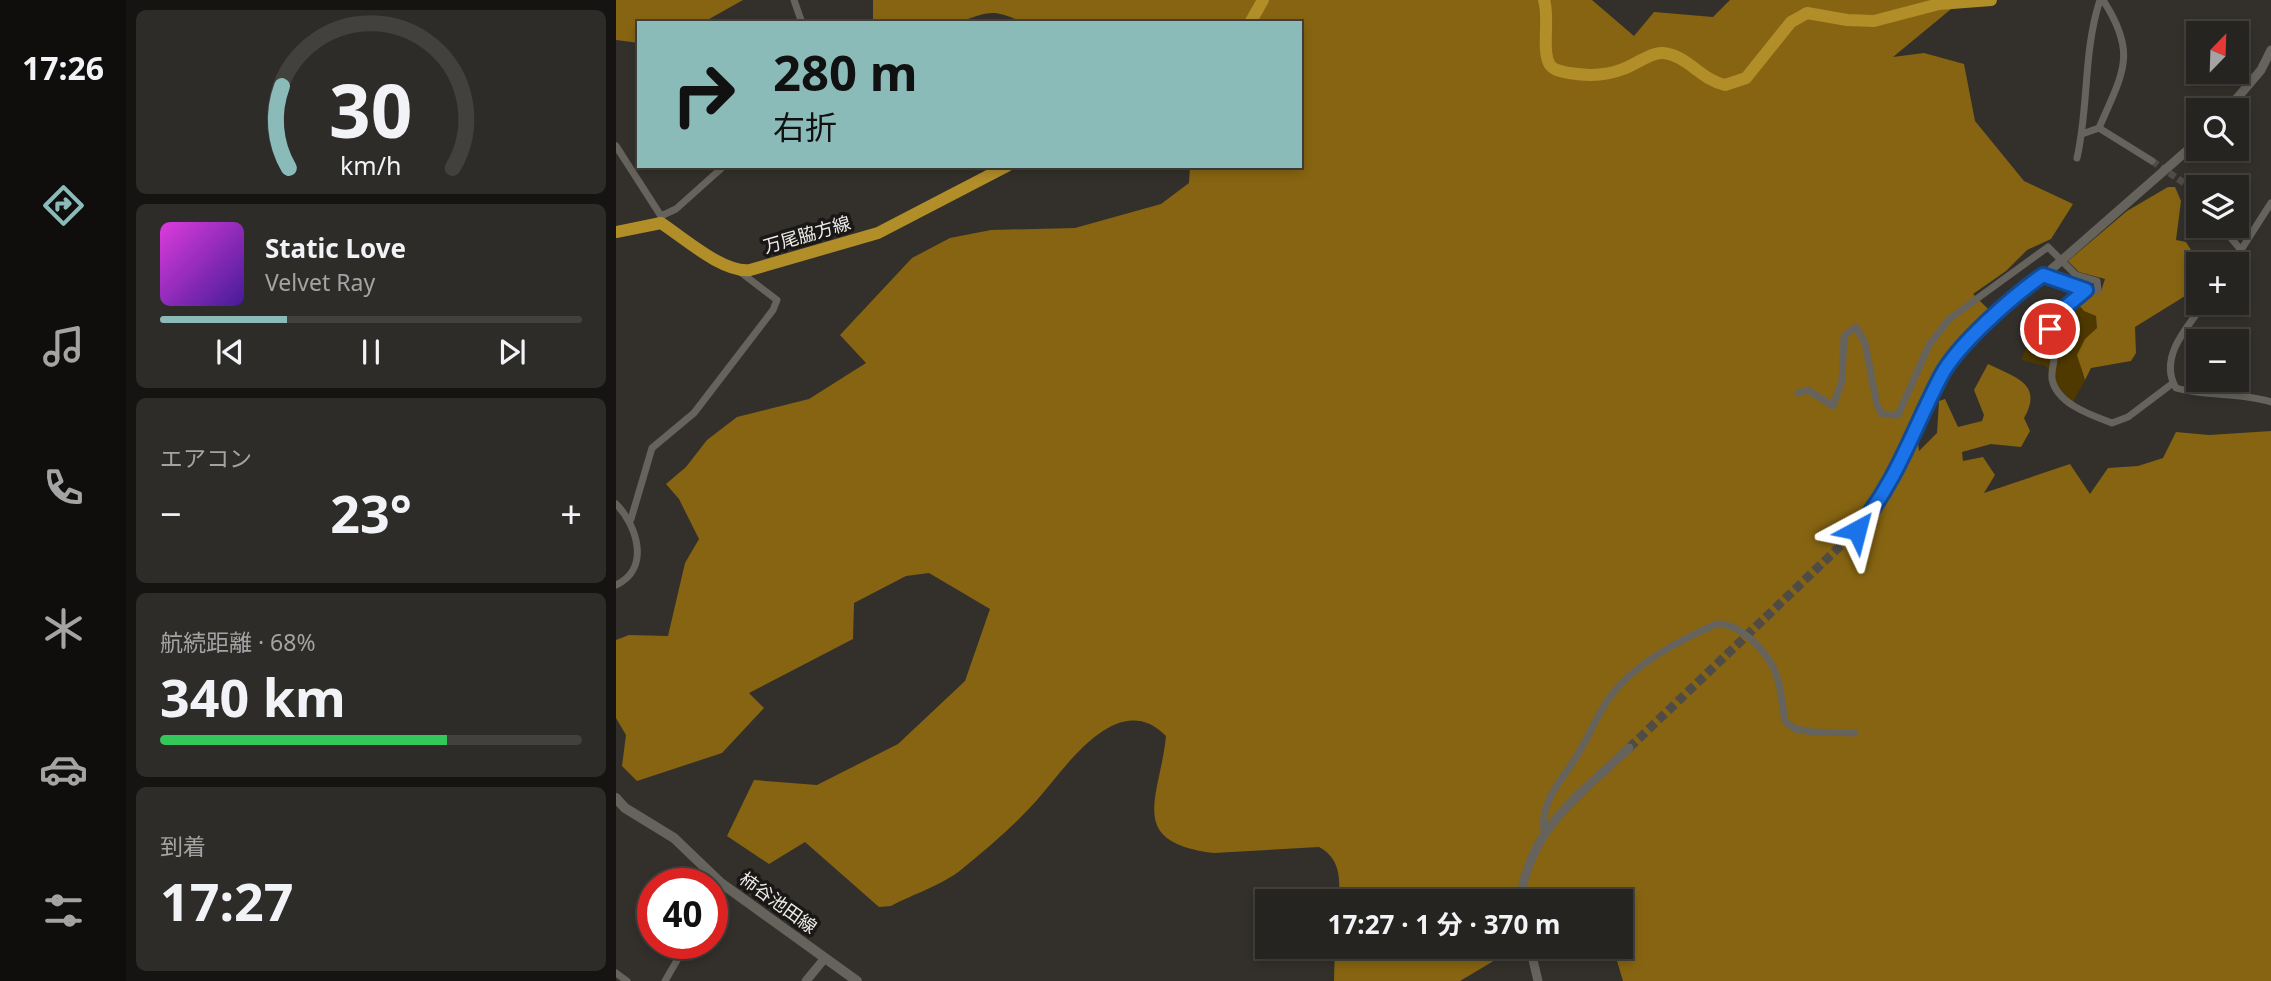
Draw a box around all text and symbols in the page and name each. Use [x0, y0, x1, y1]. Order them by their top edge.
north arrow [2186, 21, 2249, 84]
map controls [2186, 21, 2249, 392]
text: 280 m [773, 39, 918, 105]
text: 17:26 [22, 46, 104, 89]
icon: right [658, 49, 749, 140]
text: 30 [329, 60, 413, 159]
button: search [2186, 98, 2249, 161]
text: 右折 [773, 105, 837, 148]
text: km/h [340, 148, 402, 182]
button: layers [2186, 175, 2249, 238]
icon: directions [39, 181, 88, 230]
street label: 万尾脇方線 [760, 210, 853, 258]
text: Static Love [265, 230, 406, 266]
button: + [2186, 252, 2249, 315]
text: Velvet Ray [265, 266, 375, 298]
pin [2020, 299, 2080, 359]
icon: arrive [2031, 310, 2069, 348]
icon: music [39, 322, 88, 371]
button: − [2186, 329, 2249, 392]
icon: previous [211, 333, 249, 371]
icon: pause [352, 333, 390, 371]
icon: next [493, 333, 531, 371]
text: エアコン [160, 442, 252, 474]
icon: phone [39, 463, 88, 512]
text: 23° [330, 477, 412, 548]
text: − [160, 487, 182, 539]
text: + [560, 487, 582, 539]
position arrow [1820, 493, 1894, 567]
icon: climate [39, 604, 88, 653]
text: 航続距離 · 68% [160, 626, 316, 658]
text: 340 km [160, 661, 346, 732]
icon: car [39, 745, 88, 794]
text: 到着 [160, 830, 206, 862]
text: 17:27 [160, 865, 294, 936]
street label: 柿谷池田線 [735, 866, 822, 938]
speed limit sign: 40 [637, 868, 728, 959]
icon: filters [39, 886, 88, 935]
text: 17:27 · 1 分 · 370 m [1328, 906, 1560, 942]

